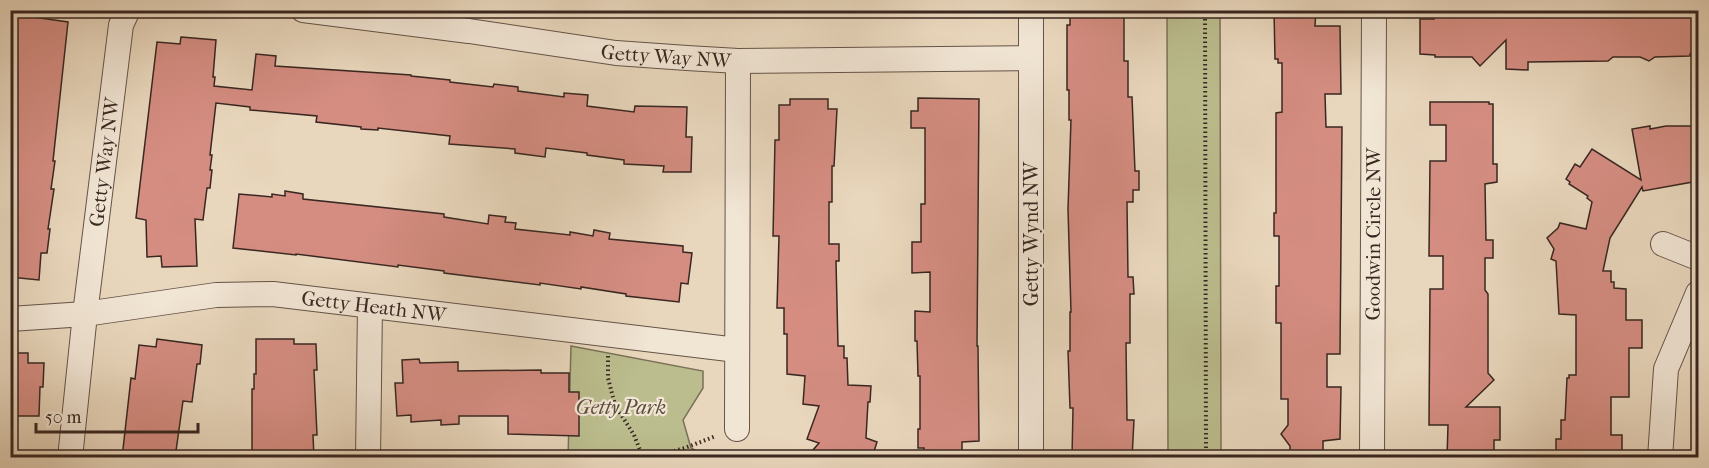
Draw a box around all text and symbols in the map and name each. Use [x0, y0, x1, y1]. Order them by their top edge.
street label: Getty Way NW [599, 40, 733, 73]
street label: Getty Way NW [85, 95, 124, 228]
street label: Goodwin Circle NW [1362, 146, 1385, 320]
street label: Getty Wynd NW [1020, 160, 1043, 306]
street label: Getty Heath NW [300, 287, 449, 327]
scale bar [36, 396, 198, 434]
park label: Getty Park [576, 396, 666, 419]
text: 50 m [45, 407, 82, 428]

